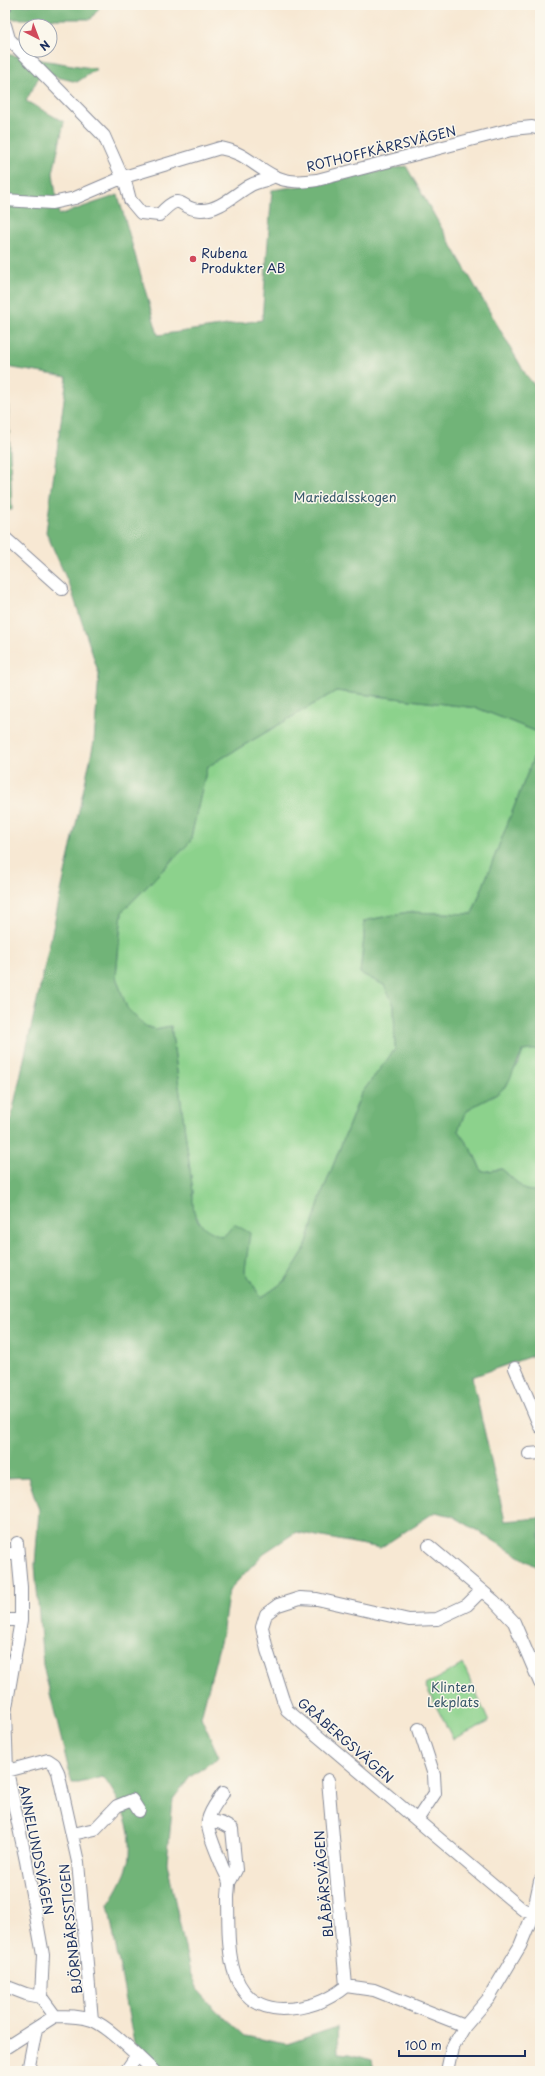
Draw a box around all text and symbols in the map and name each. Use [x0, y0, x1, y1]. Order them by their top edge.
north arrow [18, 18, 58, 58]
text: N [36, 37, 54, 55]
street label: ROTHOFFKÄRRSVÄGEN [304, 120, 458, 176]
place label: Rubena Produkter AB [201, 243, 285, 277]
marker: Rubena Produkter AB [188, 254, 198, 264]
park label: Mariedalsskogen [293, 487, 397, 506]
park label: Klinten Lekplats [427, 1677, 479, 1711]
street label: GRÅBERGSVÄGEN [294, 1693, 398, 1787]
street label: ANNELUNDSVÄGEN [15, 1783, 59, 1917]
street label: BLÅBÄRSVÄGEN [309, 1830, 337, 1938]
street label: BJÖRNBÄRSSTIGEN [54, 1863, 86, 1995]
scale bar [399, 2032, 525, 2058]
text: 100 m [405, 2036, 442, 2054]

